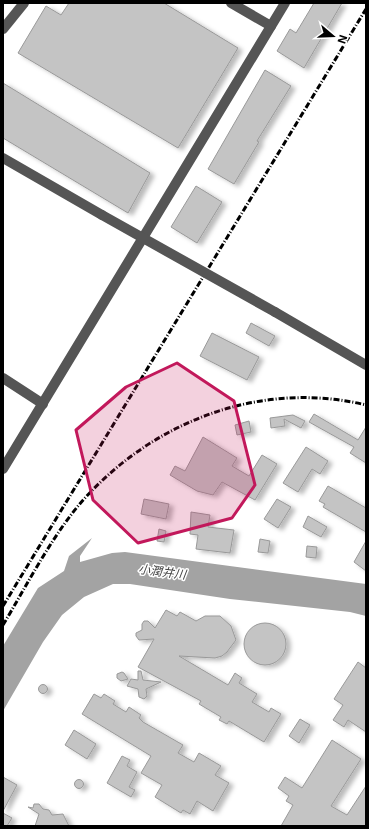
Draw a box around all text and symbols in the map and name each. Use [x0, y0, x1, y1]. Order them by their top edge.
north arrow [313, 16, 353, 56]
text: N [334, 33, 350, 46]
water label: 小潤井川 [137, 561, 189, 582]

